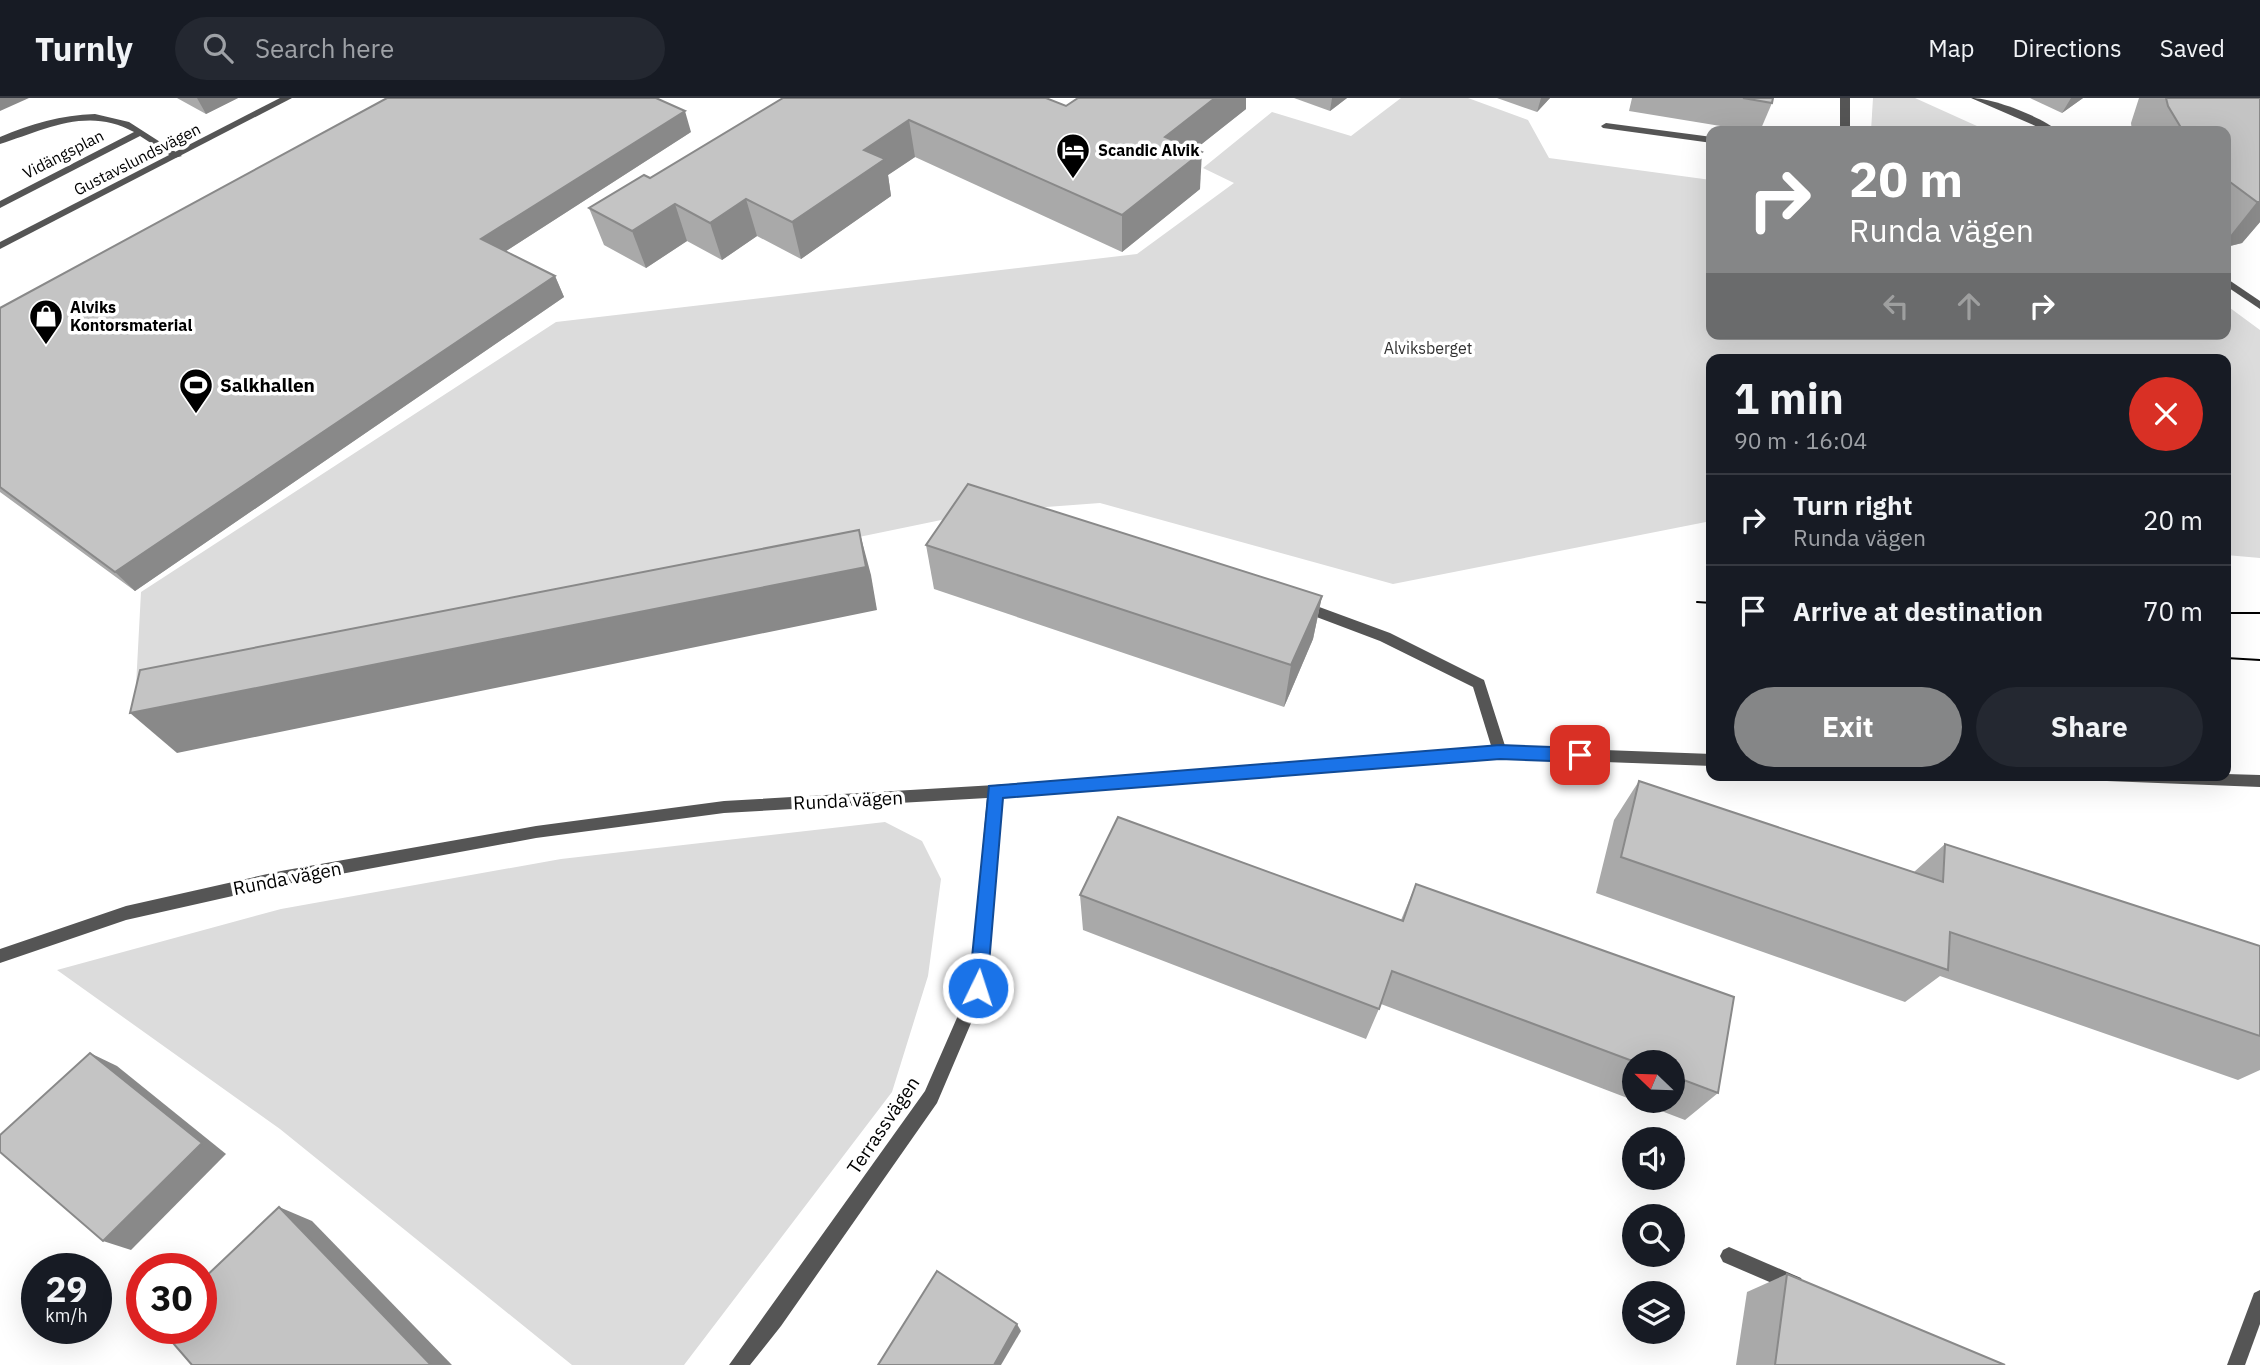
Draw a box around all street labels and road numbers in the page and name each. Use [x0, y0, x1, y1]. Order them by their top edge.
street label: Gustavslundsvägen [70, 118, 204, 200]
street label: Vidängsplan [19, 125, 107, 183]
street label: Runda vägen [793, 785, 903, 815]
street label: Runda vägen [231, 856, 343, 900]
street label: Terrassvägen [842, 1072, 924, 1178]

